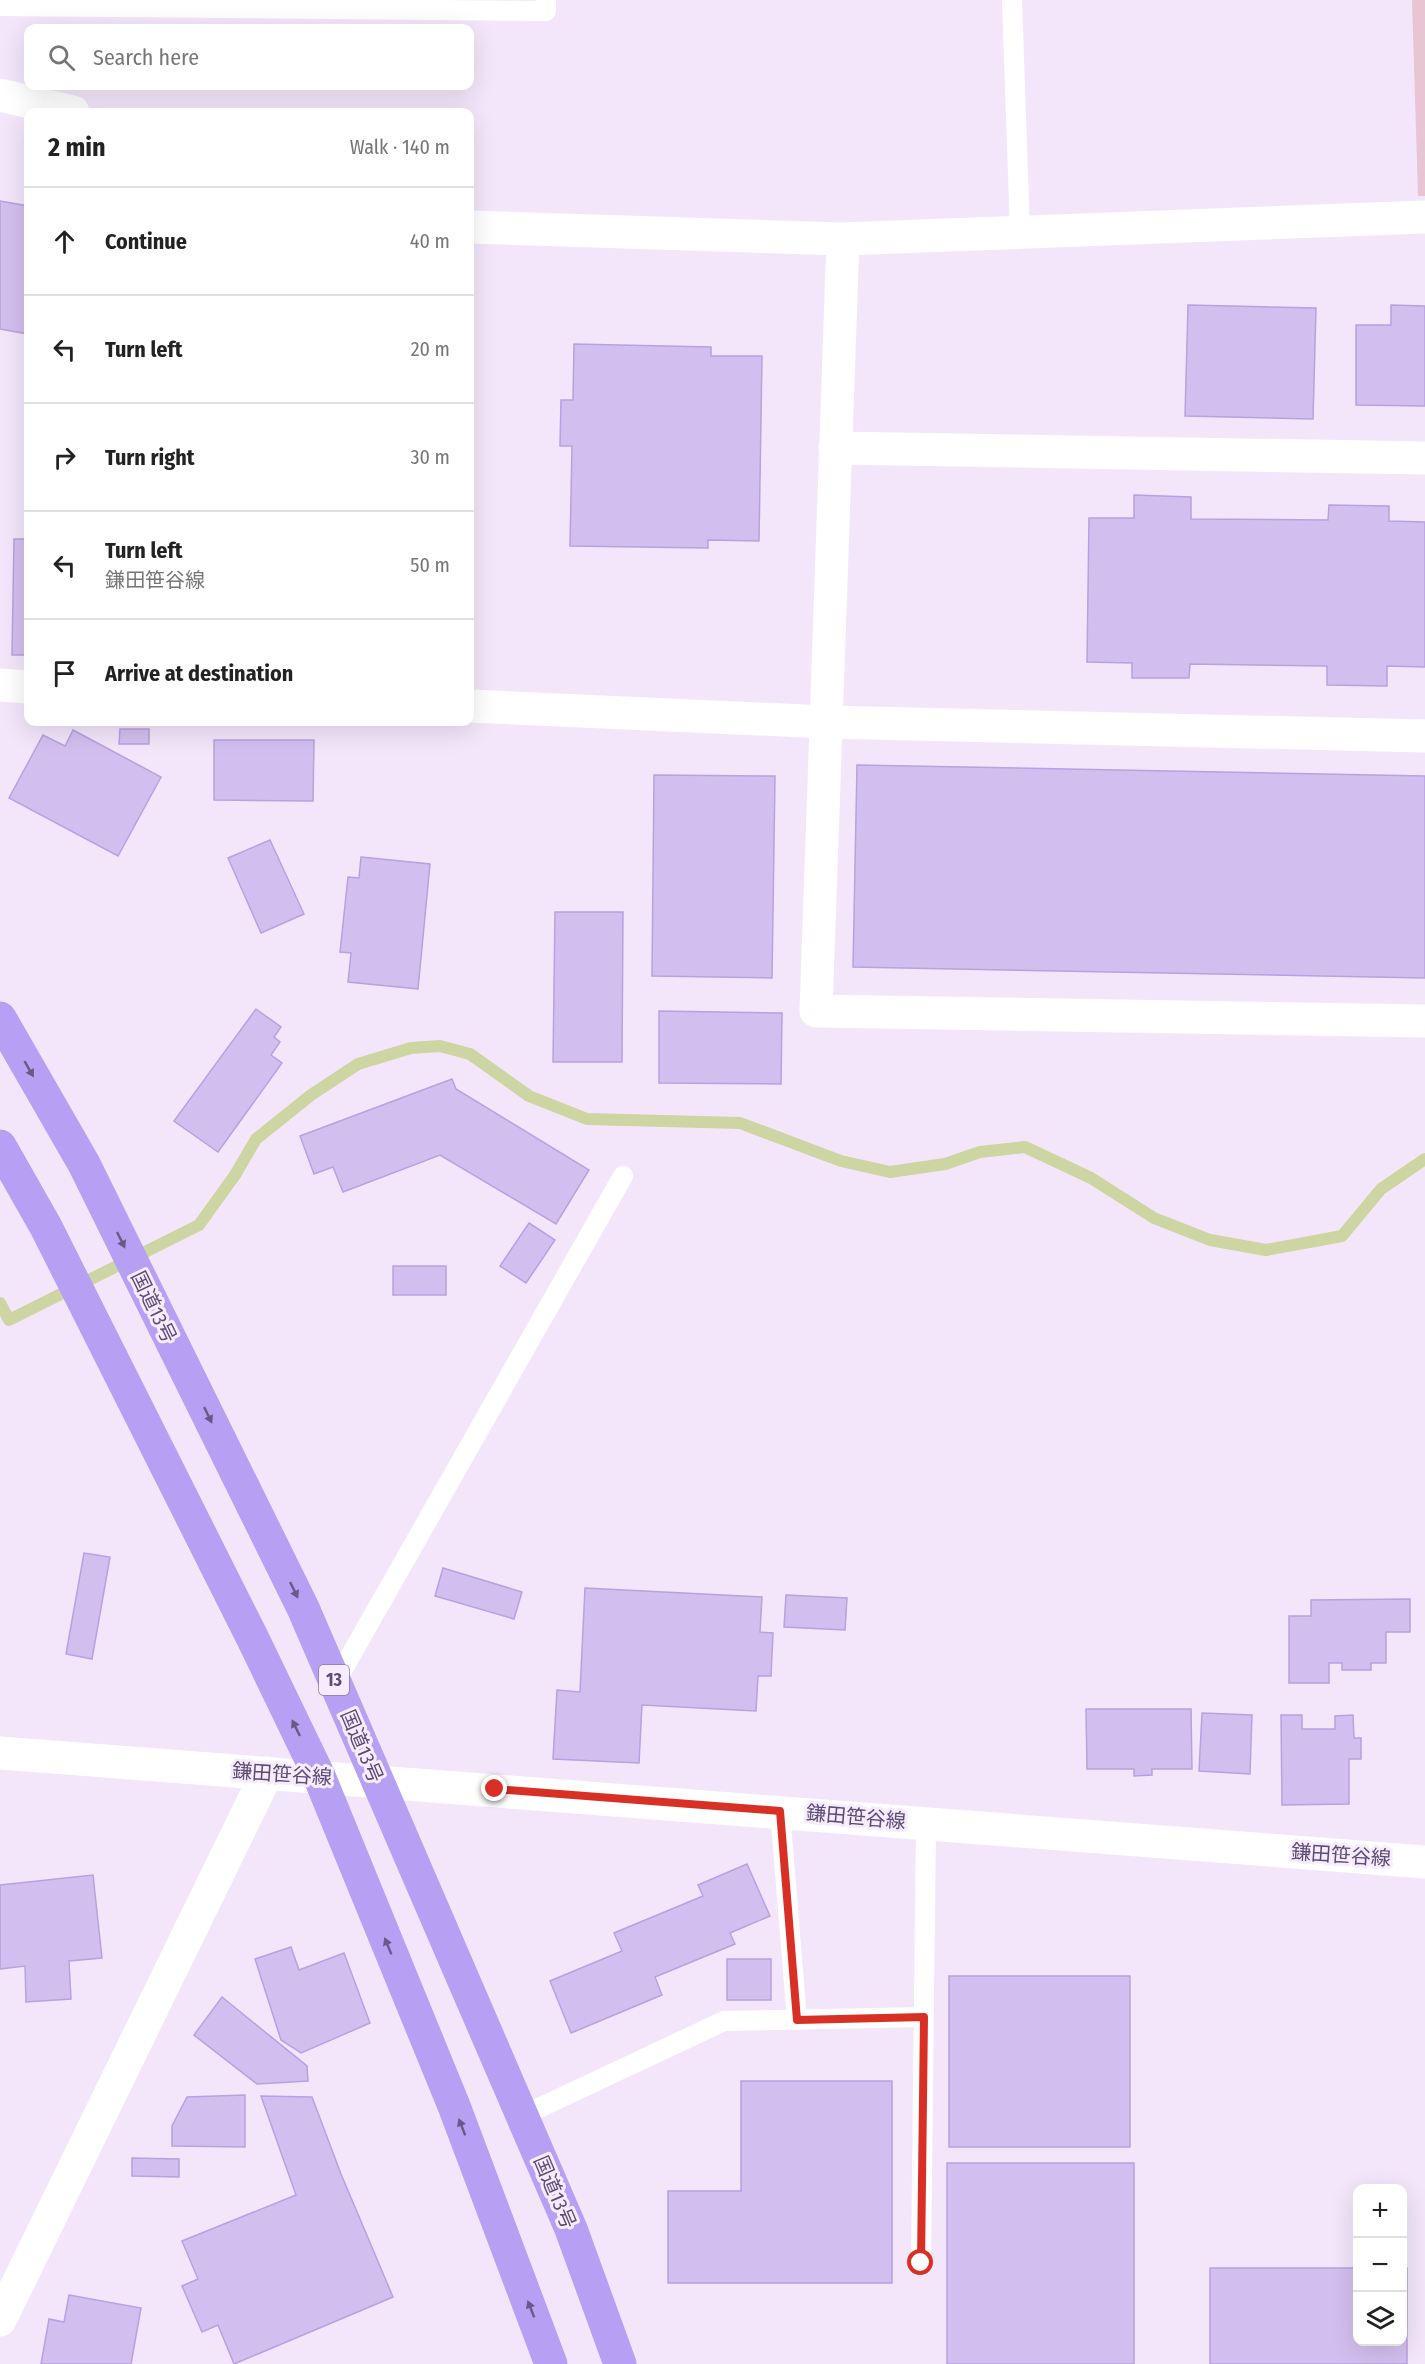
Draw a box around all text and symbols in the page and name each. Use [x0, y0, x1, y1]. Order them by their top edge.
search box [24, 24, 474, 90]
icon: search [45, 41, 78, 74]
text: Search here [93, 44, 199, 71]
text: 2 min [48, 132, 106, 163]
text: Walk · 140 m [350, 135, 450, 159]
icon: ahead [48, 225, 81, 258]
text: Continue [105, 228, 187, 255]
text: 40 m [410, 229, 450, 253]
icon: left [48, 333, 81, 366]
text: Turn left [105, 336, 183, 363]
text: 20 m [411, 337, 450, 361]
icon: right [48, 441, 81, 474]
text: Turn right [105, 444, 194, 471]
text: 30 m [410, 445, 450, 469]
text: Turn left [105, 537, 183, 564]
icon: left [48, 549, 81, 582]
text: 50 m [410, 553, 450, 577]
text: 鎌田笹谷線 [105, 568, 205, 592]
icon: arrive [48, 657, 81, 690]
text: Arrive at destination [105, 660, 293, 687]
one-way arrow [24, 1060, 34, 1077]
one-way arrow [116, 1232, 126, 1249]
street label: 国道13号 [126, 1267, 182, 1347]
one-way arrow [202, 1406, 212, 1424]
one-way arrow [289, 1581, 299, 1598]
road number: 13 [319, 1665, 349, 1695]
street label: 国道13号 [336, 1706, 388, 1786]
one-way arrow [291, 1720, 300, 1737]
street label: 鎌田笹谷線 [231, 1759, 333, 1789]
route end [481, 1775, 507, 1801]
street label: 鎌田笹谷線 [805, 1801, 907, 1833]
street label: 鎌田笹谷線 [1290, 1840, 1392, 1870]
one-way arrow [383, 1937, 392, 1955]
one-way arrow [456, 2118, 466, 2136]
street label: 国道13号 [529, 2152, 581, 2232]
map controls [1353, 2184, 1407, 2346]
button: + [1353, 2184, 1407, 2238]
button: − [1353, 2238, 1407, 2292]
route start [907, 2249, 933, 2275]
button: layers [1353, 2292, 1407, 2346]
one-way arrow [525, 2300, 535, 2318]

